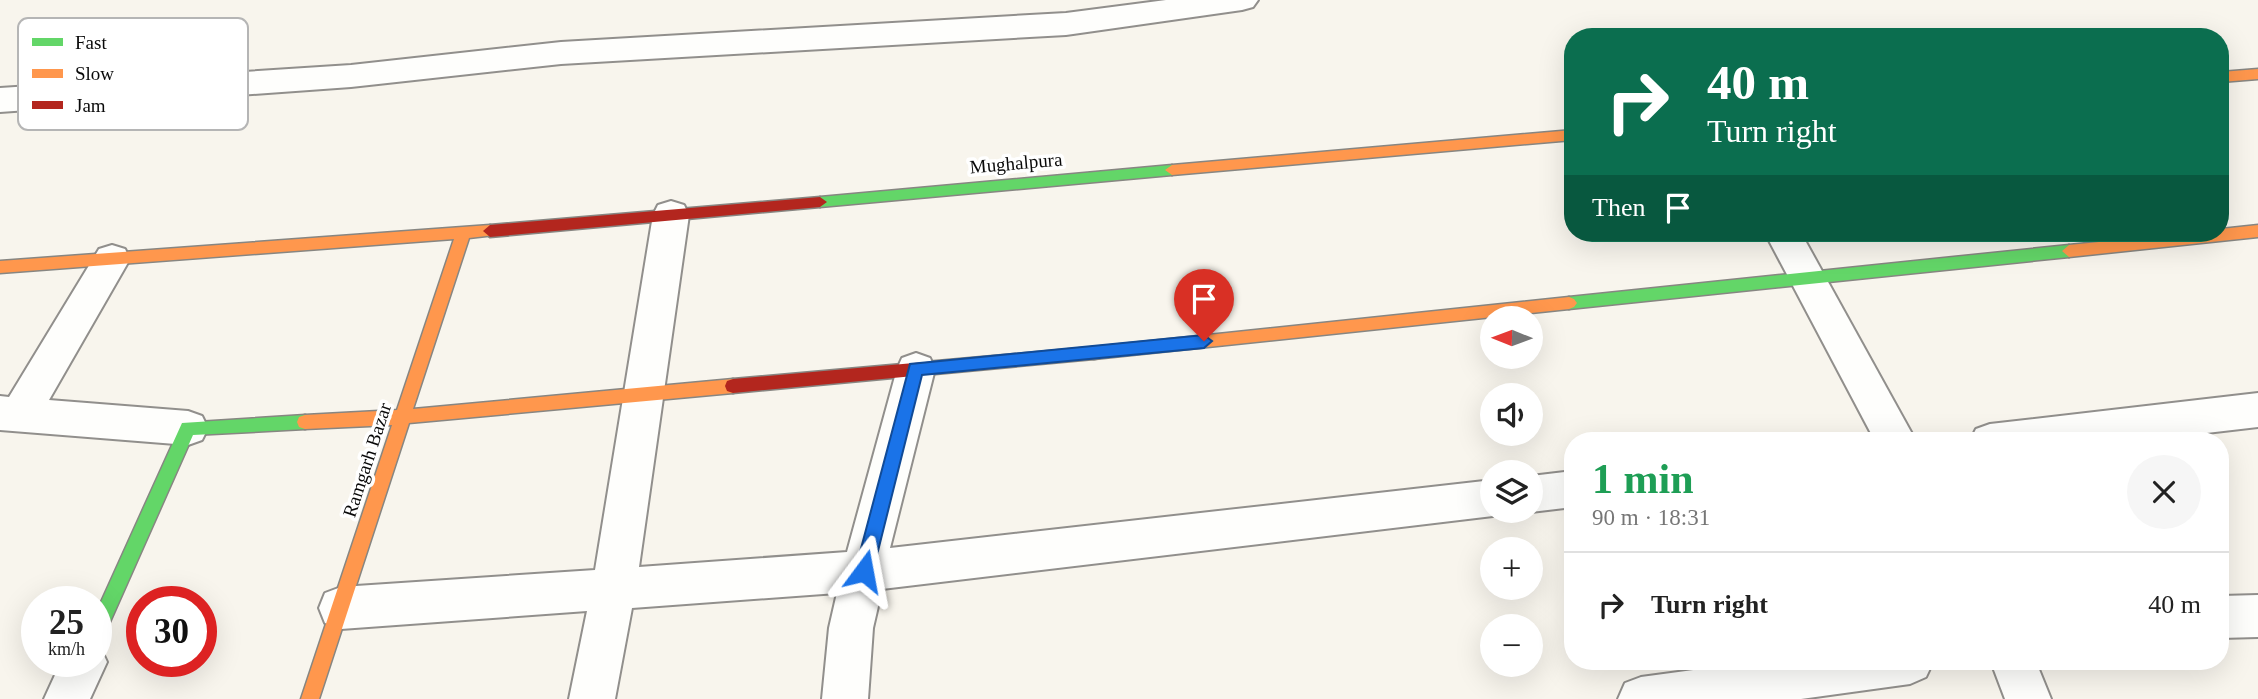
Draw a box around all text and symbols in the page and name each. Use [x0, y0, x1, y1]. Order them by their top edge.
legend [18, 18, 248, 130]
text: Fast [75, 32, 107, 53]
text: 40 m [1707, 55, 1809, 110]
icon: right [1592, 56, 1683, 147]
text: Slow [75, 63, 114, 84]
text: Jam [75, 95, 106, 116]
text: Turn right [1707, 113, 1837, 149]
street label: Mughalpura [969, 148, 1064, 178]
icon: arrive [1659, 189, 1697, 227]
text: Then [1592, 193, 1645, 222]
pin [1174, 269, 1234, 341]
icon: arrive [1185, 280, 1223, 318]
north arrow [1480, 306, 1544, 369]
map controls [1480, 306, 1543, 677]
button: sound [1480, 383, 1543, 446]
street label: Ramgarh Bazar [339, 400, 396, 520]
button: close [2127, 455, 2201, 529]
text: 1 min [1592, 456, 1694, 502]
button: layers [1480, 460, 1543, 523]
text: 90 m · 18:31 [1592, 505, 1710, 530]
position arrow [827, 534, 901, 608]
button: + [1480, 537, 1543, 600]
speed limit sign: 30 [126, 586, 217, 677]
icon: right [1592, 586, 1630, 624]
text: Turn right [1651, 590, 1768, 619]
text: 40 m [2148, 590, 2201, 619]
text: 25 [49, 603, 84, 642]
button: − [1480, 614, 1543, 677]
text: km/h [48, 639, 85, 659]

